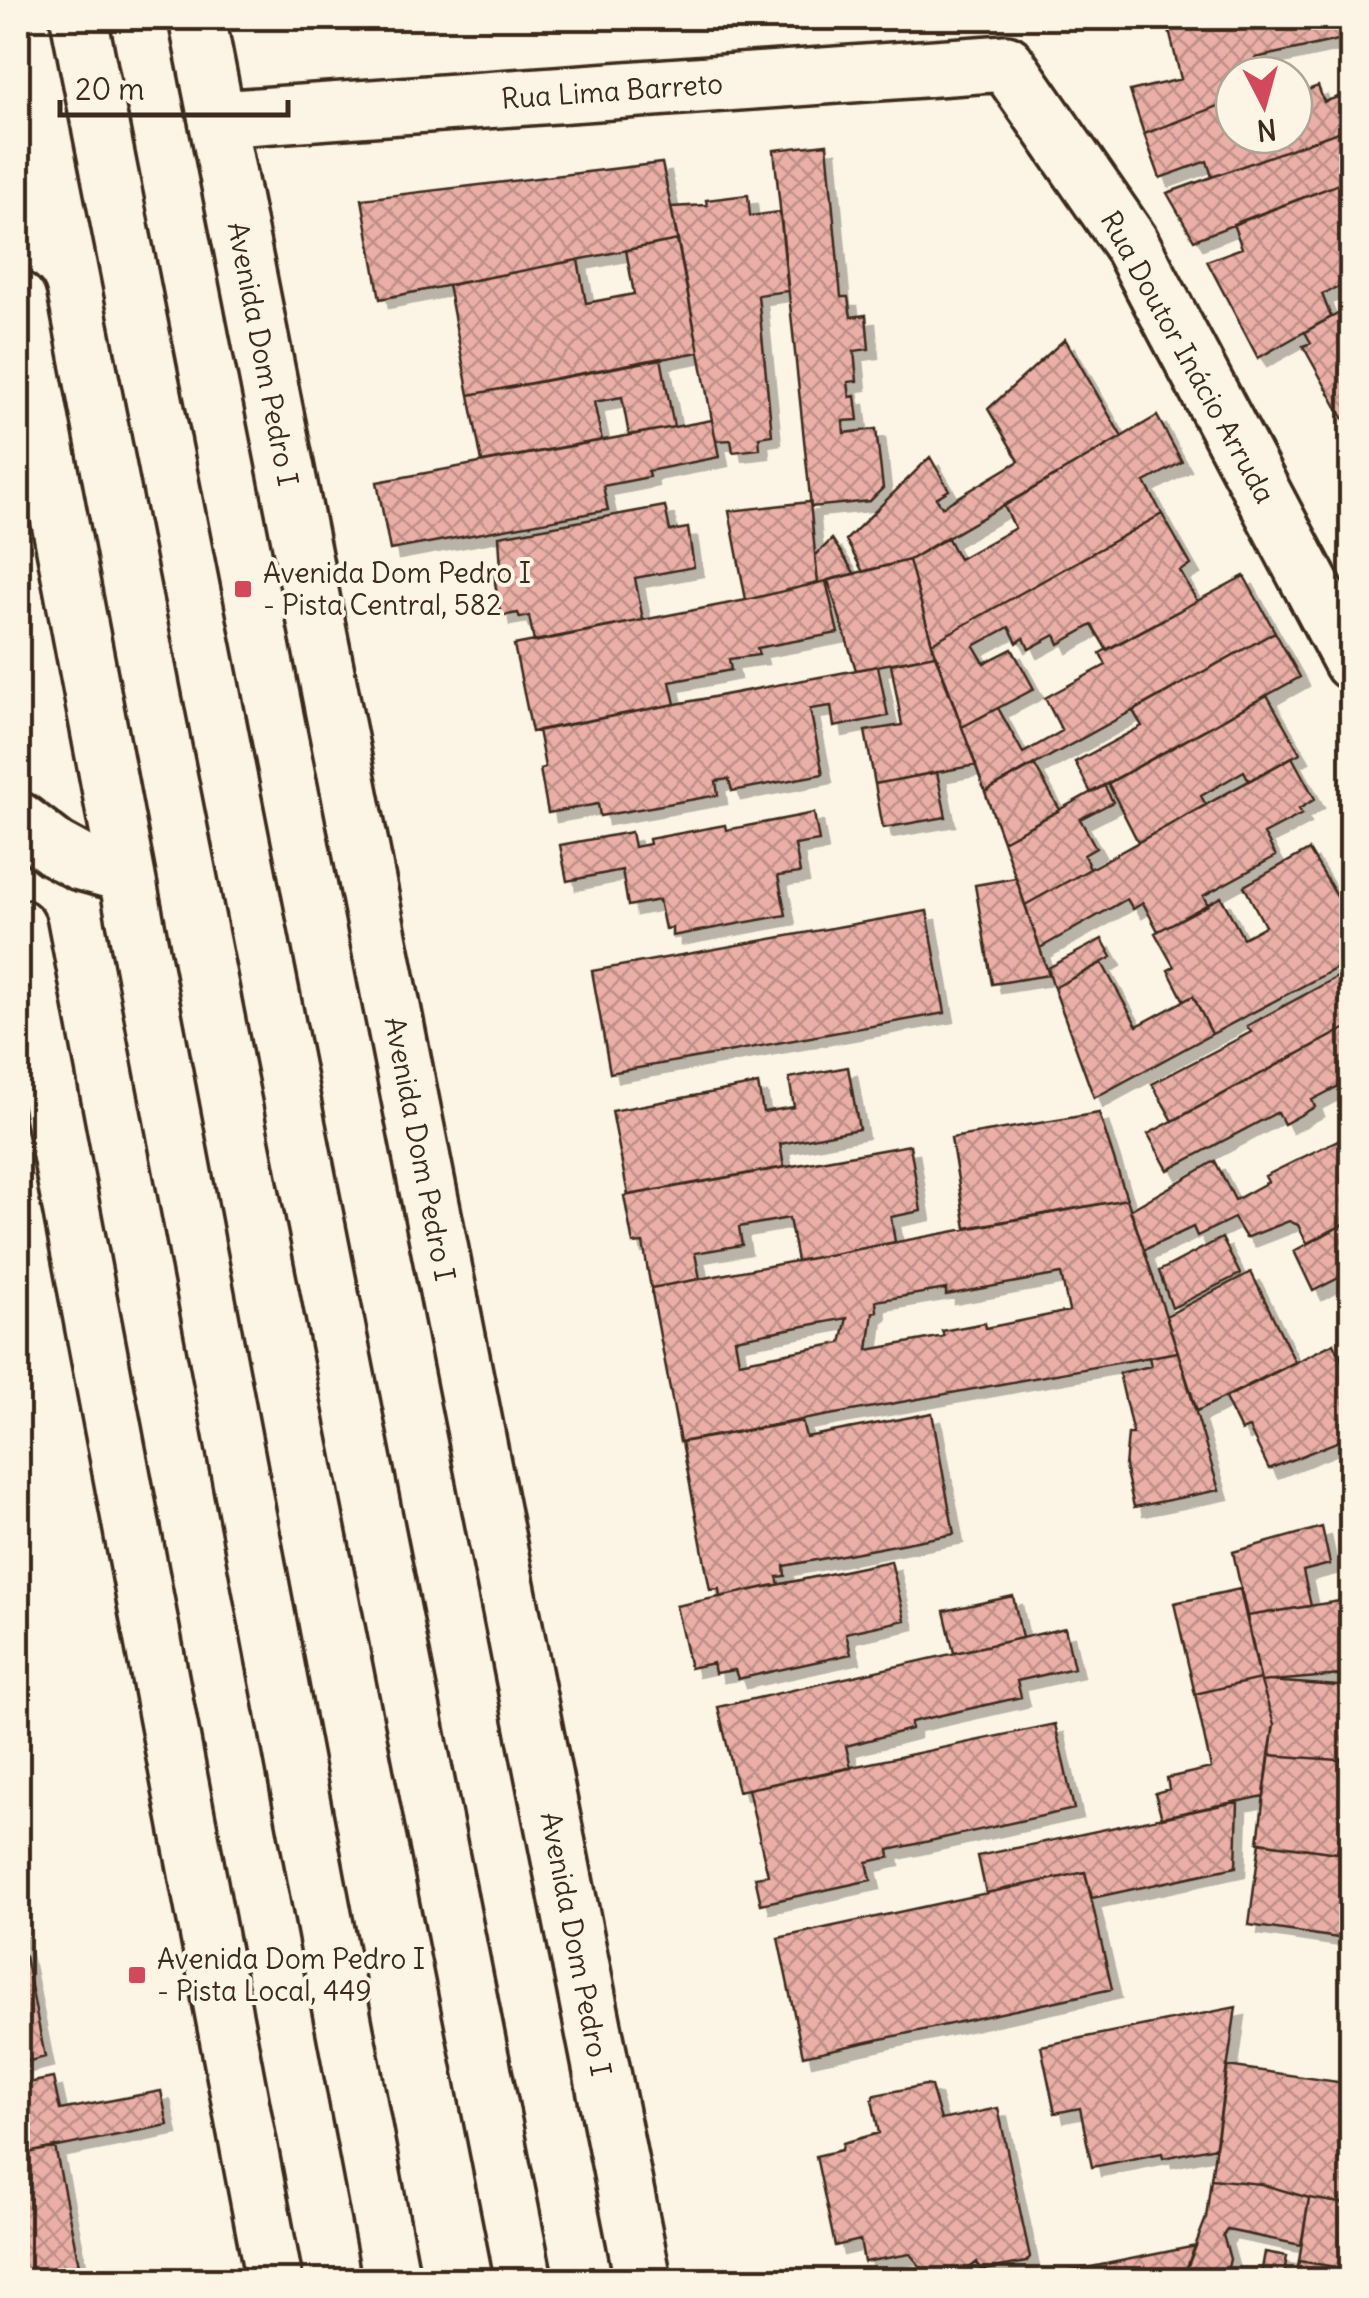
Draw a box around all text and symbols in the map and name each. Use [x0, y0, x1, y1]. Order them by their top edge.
scale bar [60, 55, 288, 117]
north arrow [1214, 55, 1314, 155]
street label: Rua Lima Barreto [500, 65, 724, 117]
text: 20 m [75, 70, 145, 108]
text: N [1255, 111, 1278, 149]
street label: Rua Doutor Inácio Arruda [1093, 205, 1283, 509]
street label: Avenida Dom Pedro I [220, 219, 306, 489]
place label: Avenida Dom Pedro I - Pista Central, 582 [263, 555, 531, 623]
marker: Avenida Dom Pedro I - Pista Central, 582 [232, 578, 254, 600]
street label: Avenida Dom Pedro I [377, 1014, 463, 1284]
street label: Avenida Dom Pedro I [533, 1809, 619, 2079]
place label: Avenida Dom Pedro I - Pista Local, 449 [157, 1941, 425, 2009]
marker: Avenida Dom Pedro I - Pista Local, 449 [126, 1964, 148, 1986]

